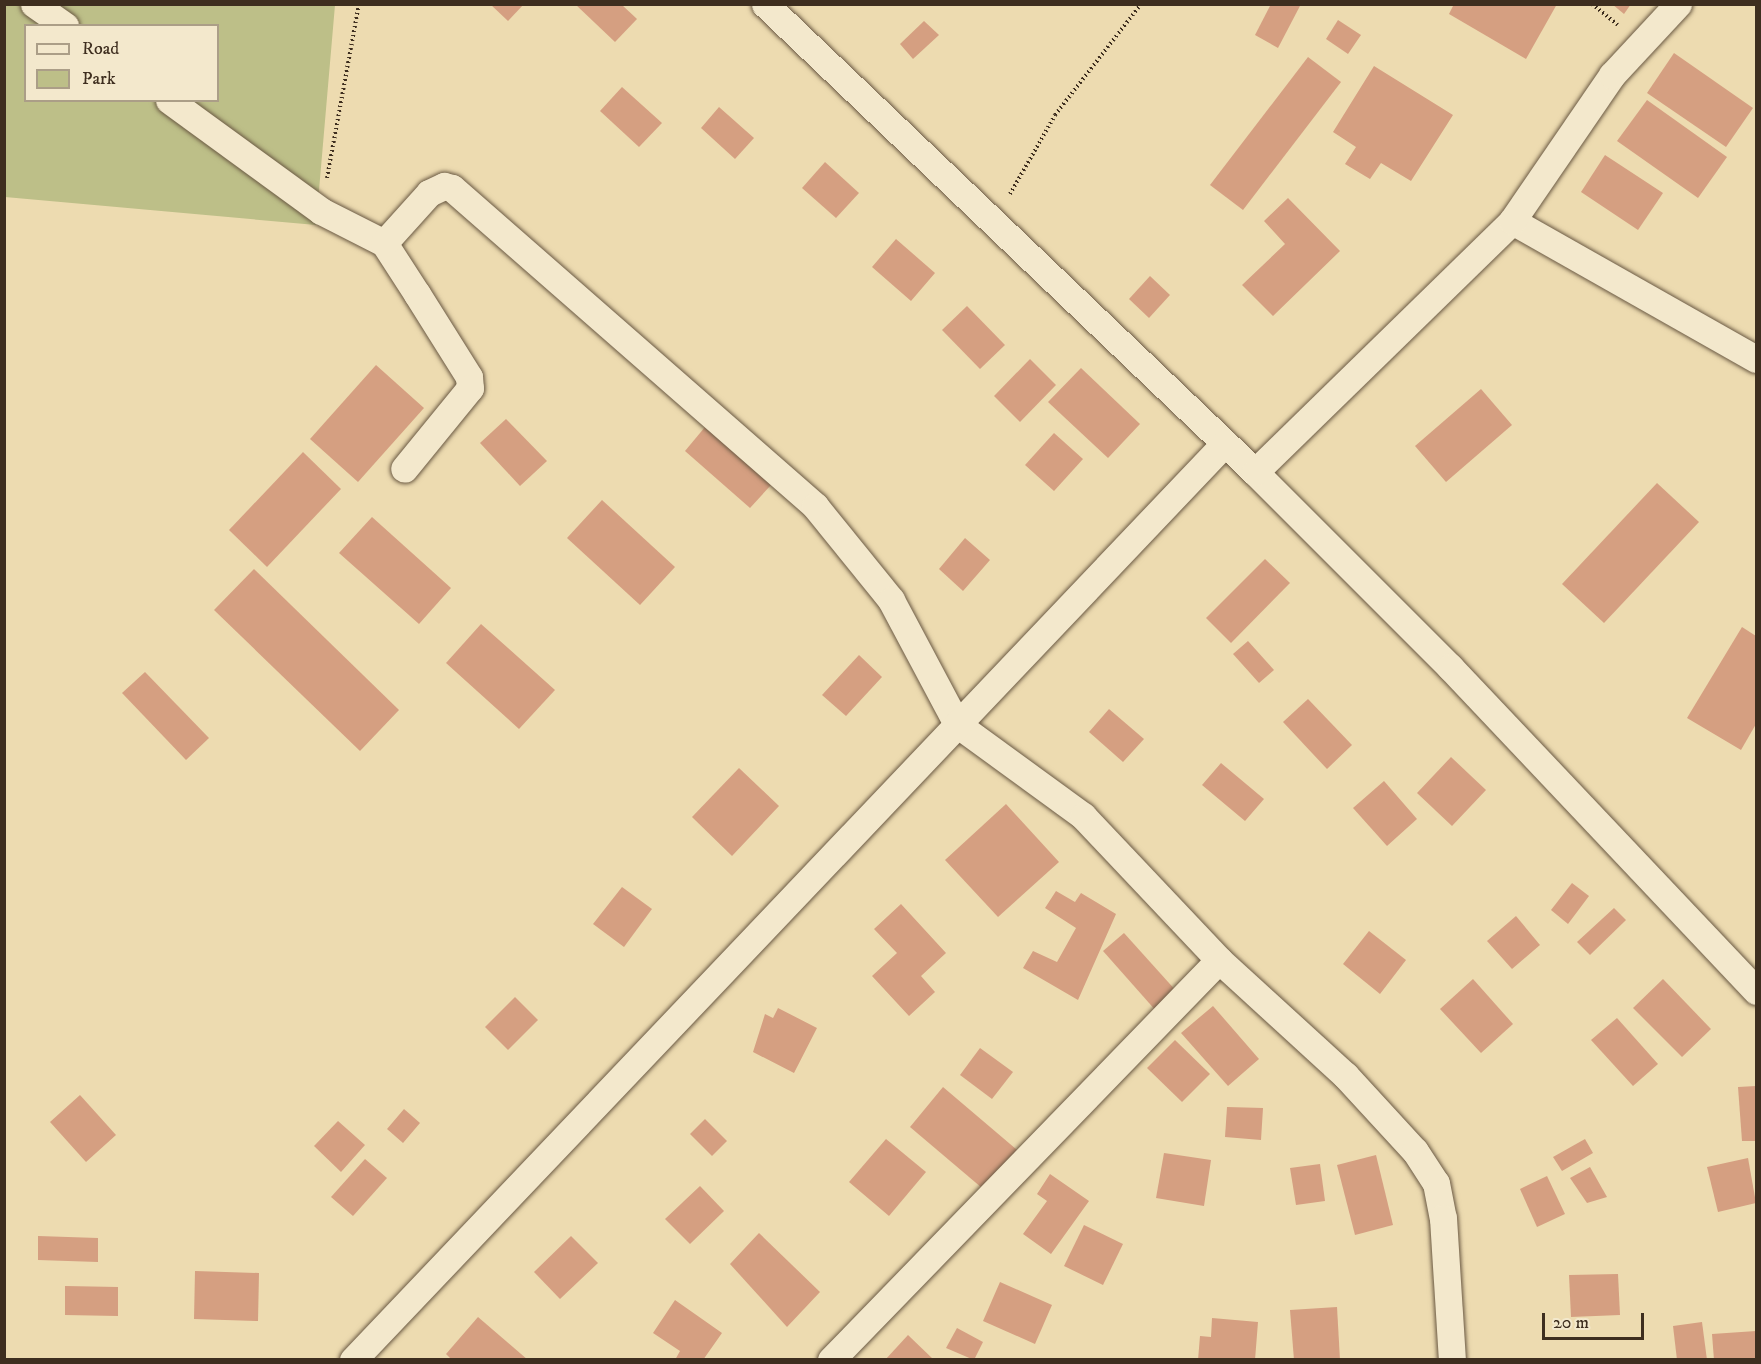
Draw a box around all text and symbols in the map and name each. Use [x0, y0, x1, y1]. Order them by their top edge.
legend [24, 24, 219, 102]
text: Road [82, 38, 119, 60]
text: Park [82, 68, 116, 90]
scale bar [1545, 1301, 1647, 1339]
text: 20 m [1553, 1312, 1589, 1334]

